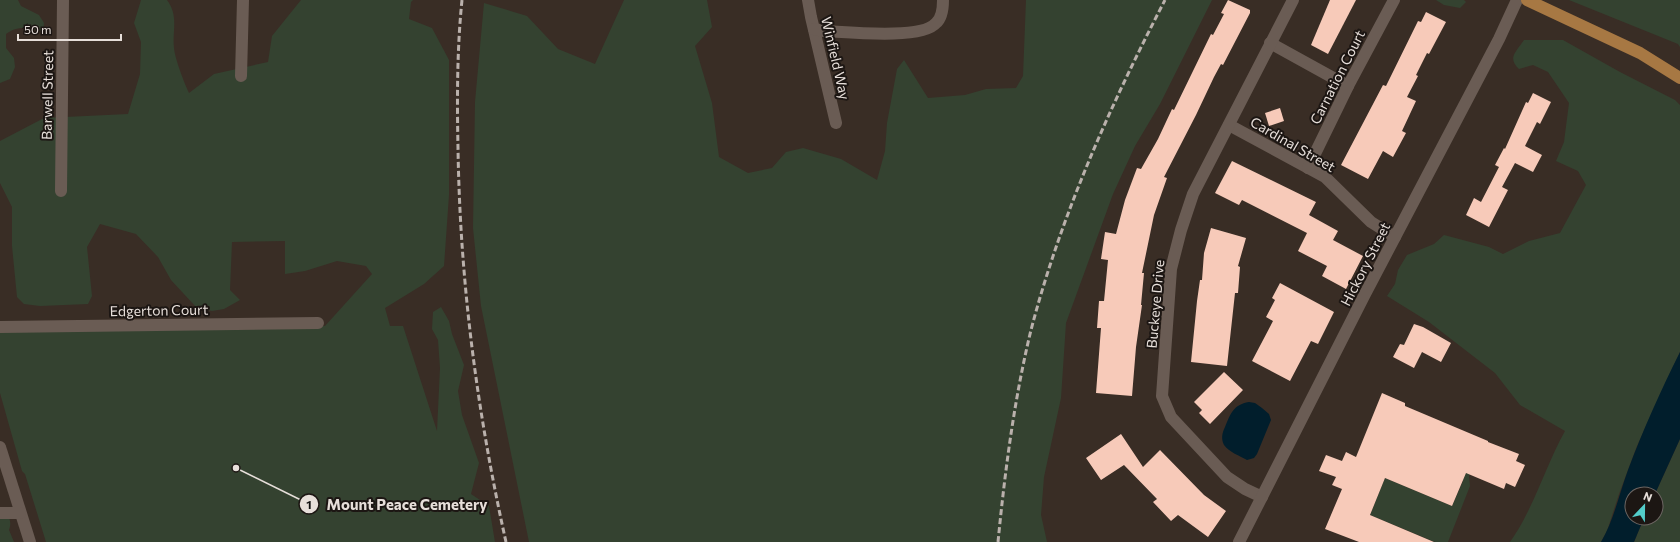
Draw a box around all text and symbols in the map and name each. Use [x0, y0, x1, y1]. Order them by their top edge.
street label: Winfield Way [818, 15, 854, 101]
scale bar [18, 16, 121, 42]
text: 50 m [24, 22, 52, 36]
street label: Carnation Court [1306, 27, 1368, 127]
street label: Barwell Street [38, 50, 56, 140]
street label: Cardinal Street [1248, 113, 1339, 175]
street label: Hickory Street [1337, 219, 1394, 309]
street label: Buckeye Drive [1143, 259, 1167, 349]
street label: Edgerton Court [110, 301, 209, 319]
north arrow [1624, 486, 1664, 526]
text: N [1642, 489, 1654, 504]
callout: Mount Peace Cemetery [299, 491, 495, 518]
text: Mount Peace Cemetery [327, 495, 488, 513]
text: 1 [306, 497, 312, 511]

